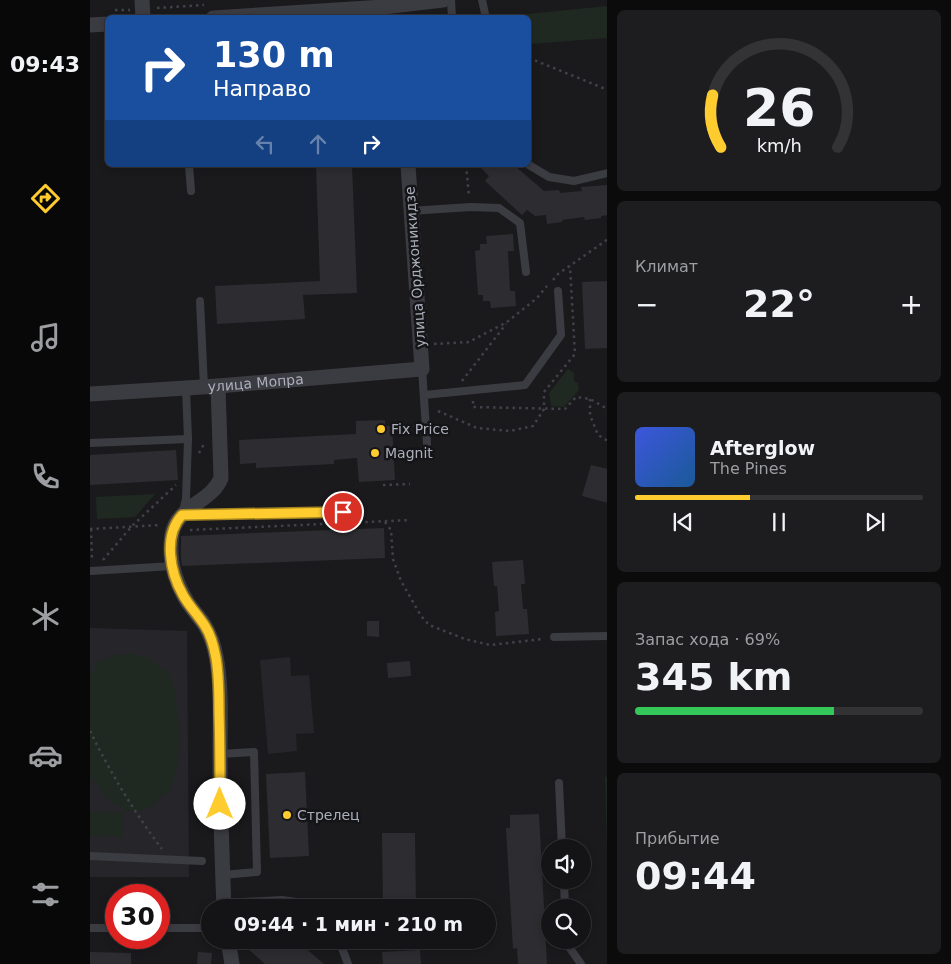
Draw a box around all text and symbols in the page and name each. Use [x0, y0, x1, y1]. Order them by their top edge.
icon: right [130, 35, 195, 100]
text: 130 m [213, 35, 335, 75]
text: 09:43 [10, 52, 80, 77]
text: Направо [213, 76, 311, 101]
text: 26 [743, 78, 815, 138]
icon: left [251, 130, 279, 158]
icon: ahead [304, 130, 332, 158]
icon: right [357, 130, 385, 158]
text: km/h [756, 135, 802, 156]
icon: directions [28, 181, 63, 216]
street label: улица Орджоникидзе [401, 186, 429, 348]
text: Климат [635, 257, 698, 276]
text: 22° [743, 282, 815, 326]
text: − [635, 288, 658, 321]
text: + [900, 288, 923, 321]
icon: music [28, 320, 63, 355]
street label: улица Мопра [207, 371, 304, 395]
place label: Fix Price [391, 421, 449, 437]
marker: Fix Price [375, 423, 387, 435]
text: Afterglow [710, 437, 815, 459]
place label: Magnit [385, 445, 433, 461]
marker: Magnit [369, 447, 381, 459]
icon: phone [28, 459, 63, 494]
text: The Pines [710, 459, 787, 478]
pin [322, 491, 364, 533]
icon: arrive [329, 498, 357, 526]
icon: previous [669, 508, 697, 536]
icon: pause [765, 508, 793, 536]
icon: next [861, 508, 889, 536]
icon: climate [28, 599, 63, 634]
text: Запас хода · 69% [635, 630, 780, 649]
text: 345 km [635, 655, 792, 699]
icon: car [28, 738, 63, 773]
position arrow [193, 777, 245, 829]
place label: Стрелец [297, 807, 360, 823]
marker: Стрелец [281, 809, 293, 821]
text: Прибытие [635, 829, 720, 848]
map controls [541, 839, 591, 949]
button: sound [541, 839, 591, 889]
text: 09:44 [635, 854, 756, 898]
icon: filters [28, 877, 63, 912]
speed limit sign: 30 [105, 884, 170, 949]
button: search [541, 899, 591, 949]
text: 09:44 · 1 мин · 210 m [234, 913, 463, 935]

